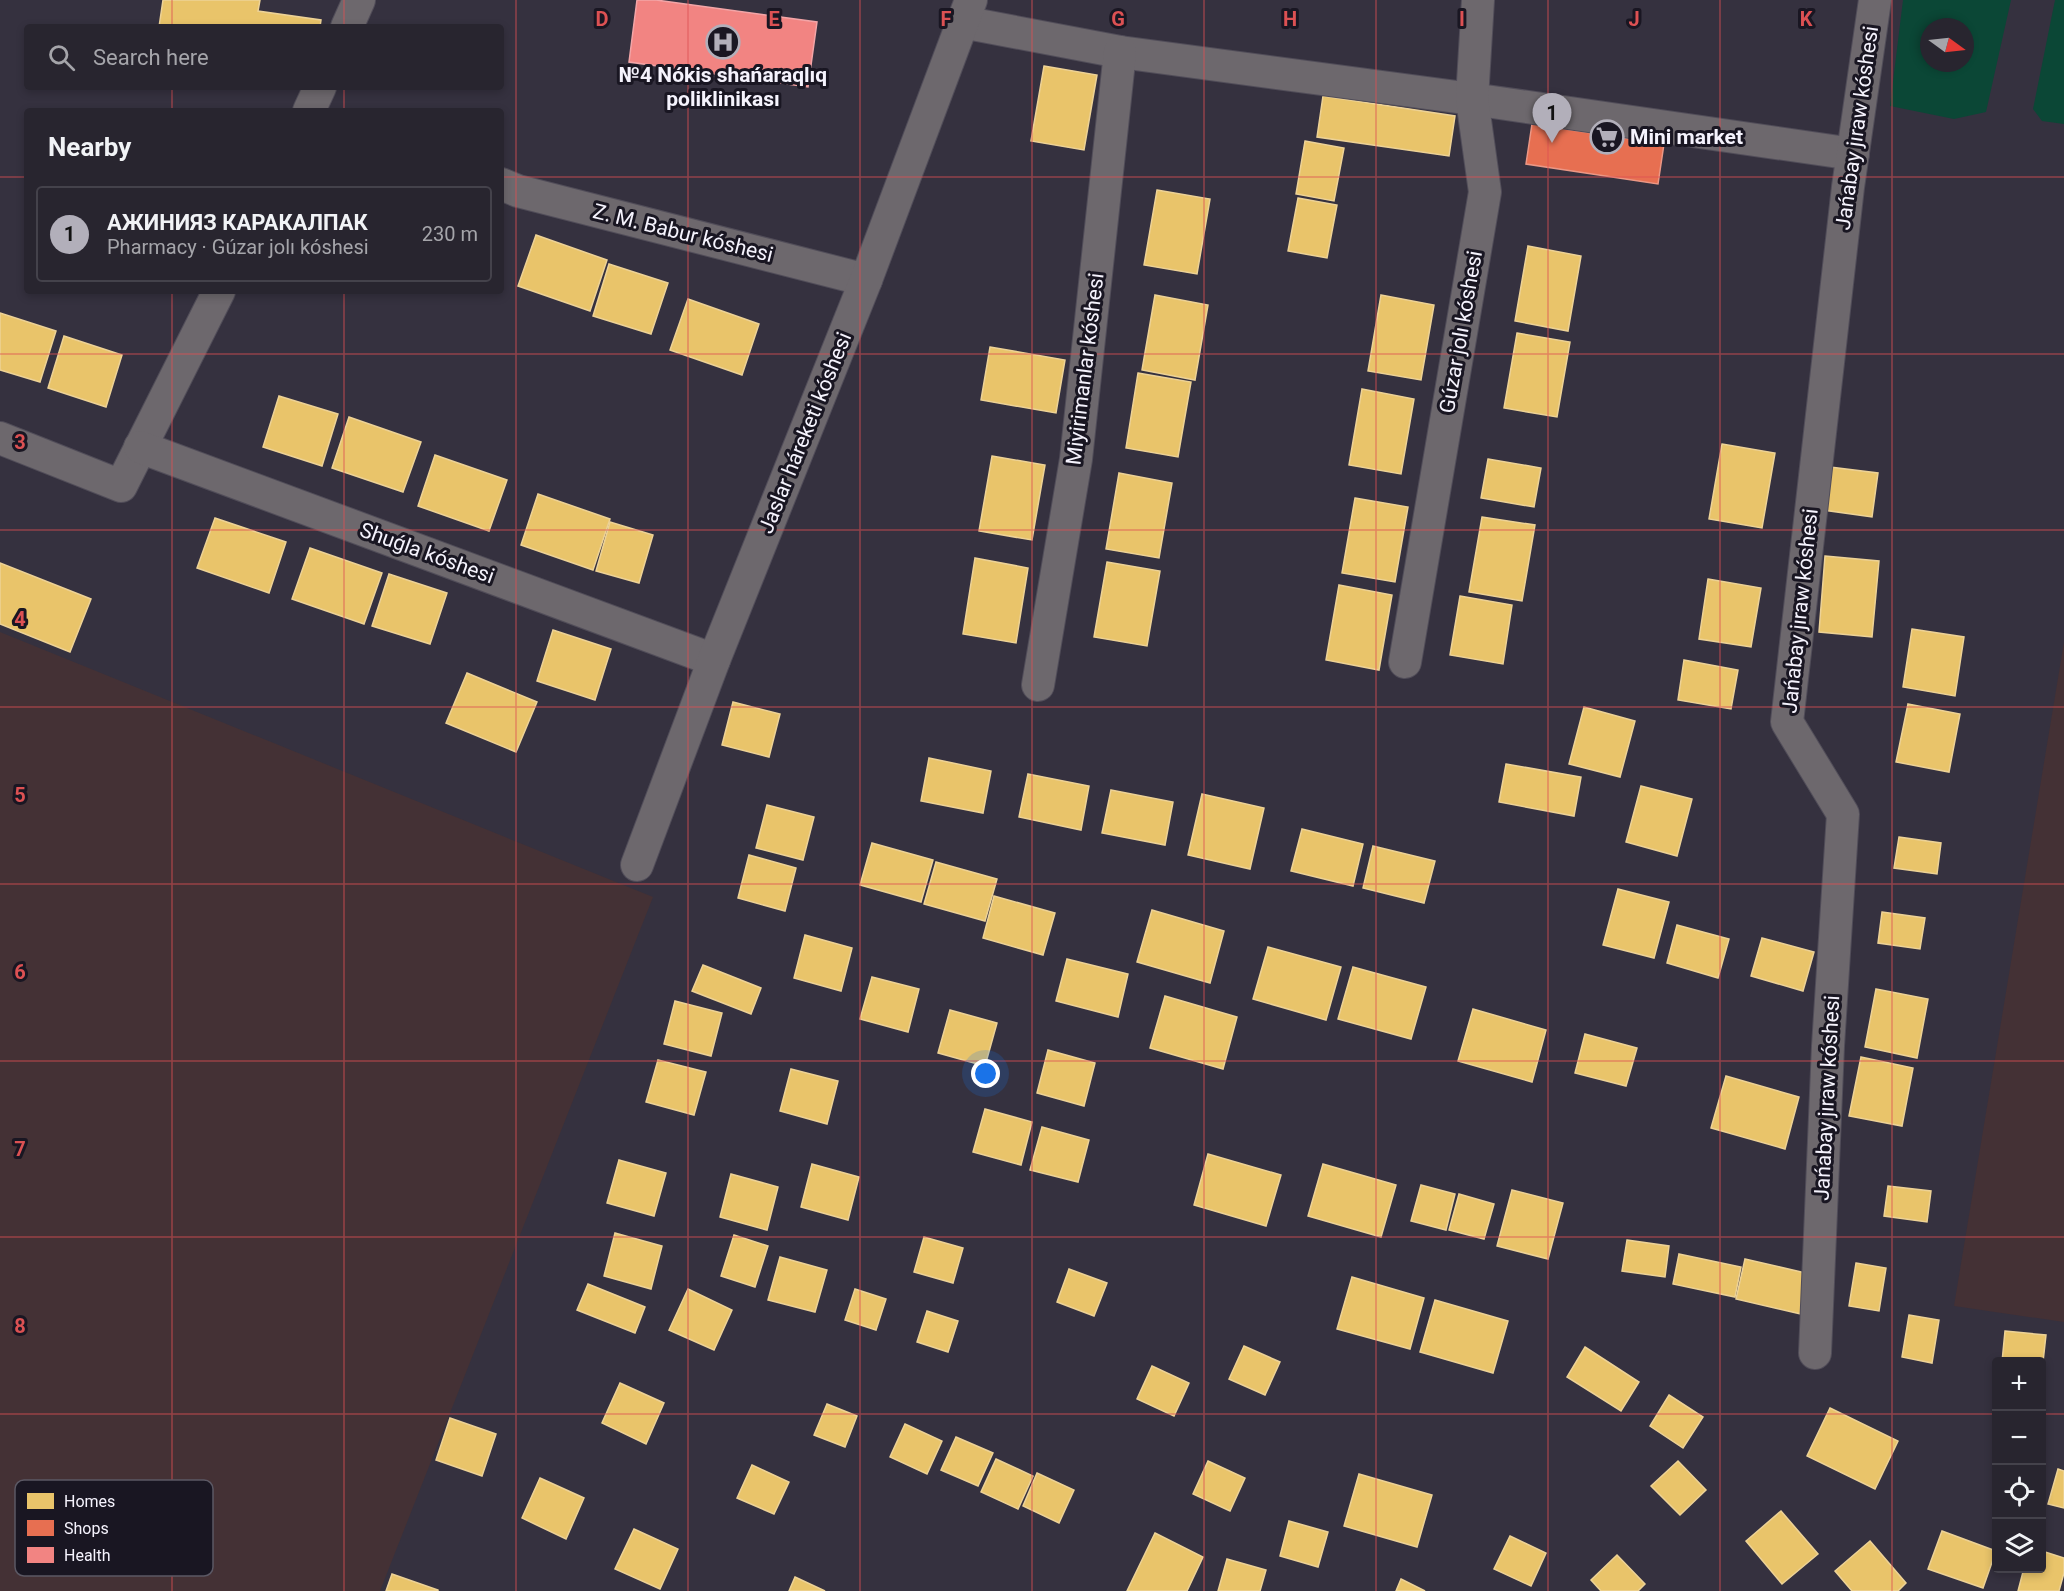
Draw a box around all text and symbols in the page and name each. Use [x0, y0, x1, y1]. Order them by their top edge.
text: D [596, 7, 609, 31]
text: E [768, 7, 780, 31]
text: F [941, 7, 952, 31]
text: G [1111, 7, 1125, 31]
text: H [1283, 7, 1297, 31]
text: I [1459, 7, 1465, 31]
text: J [1628, 7, 1640, 31]
text: K [1800, 7, 1813, 31]
north arrow [1920, 18, 1974, 72]
search box [24, 24, 504, 90]
hospital icon: №4 Nókis shańaraqlıq poliklinikası [705, 24, 741, 60]
street label: Jańabay jıraw kóshesi [1831, 24, 1883, 232]
icon: search [45, 41, 78, 74]
text: Search here [93, 45, 209, 70]
place label: №4 Nókis shańaraqlıq poliklinikası [619, 63, 827, 111]
pin: 1 [1532, 94, 1572, 143]
supermarket icon: Mini market [1589, 119, 1625, 155]
place label: Mini market [1630, 125, 1743, 149]
text: Nearby [48, 132, 131, 162]
street label: Z. M. Babur kóshesi [590, 199, 776, 267]
text: АЖИНИЯЗ КАРАКАЛПАК [107, 210, 368, 235]
text: 1 [64, 222, 75, 246]
text: 230 m [422, 222, 478, 246]
text: Pharmacy · Gúzar jolı kóshesi [107, 235, 369, 259]
street label: Gúzar jolı kóshesi [1435, 249, 1487, 415]
street label: Miyirimanlar kóshesi [1061, 272, 1109, 466]
street label: Jaslar háreketi kóshesi [754, 329, 856, 537]
text: 3 [14, 430, 26, 454]
street label: Jańabay jıraw kóshesi [1777, 507, 1823, 715]
street label: Shuǵla kóshesi [357, 518, 497, 588]
text: 4 [14, 607, 26, 631]
text: 5 [14, 783, 26, 807]
text: 6 [14, 960, 26, 984]
street label: Jańabay jıraw kóshesi [1810, 995, 1844, 1201]
your location [971, 1059, 1000, 1088]
text: 7 [14, 1137, 26, 1161]
text: 8 [14, 1314, 26, 1338]
map controls [1992, 1357, 2046, 1573]
button: + [1992, 1357, 2046, 1411]
button: − [1992, 1411, 2046, 1465]
button: locate [1992, 1465, 2046, 1519]
legend [15, 1480, 213, 1576]
text: Homes [64, 1492, 115, 1511]
text: Shops [64, 1519, 109, 1538]
button: layers [1992, 1519, 2046, 1573]
text: Health [64, 1546, 111, 1565]

